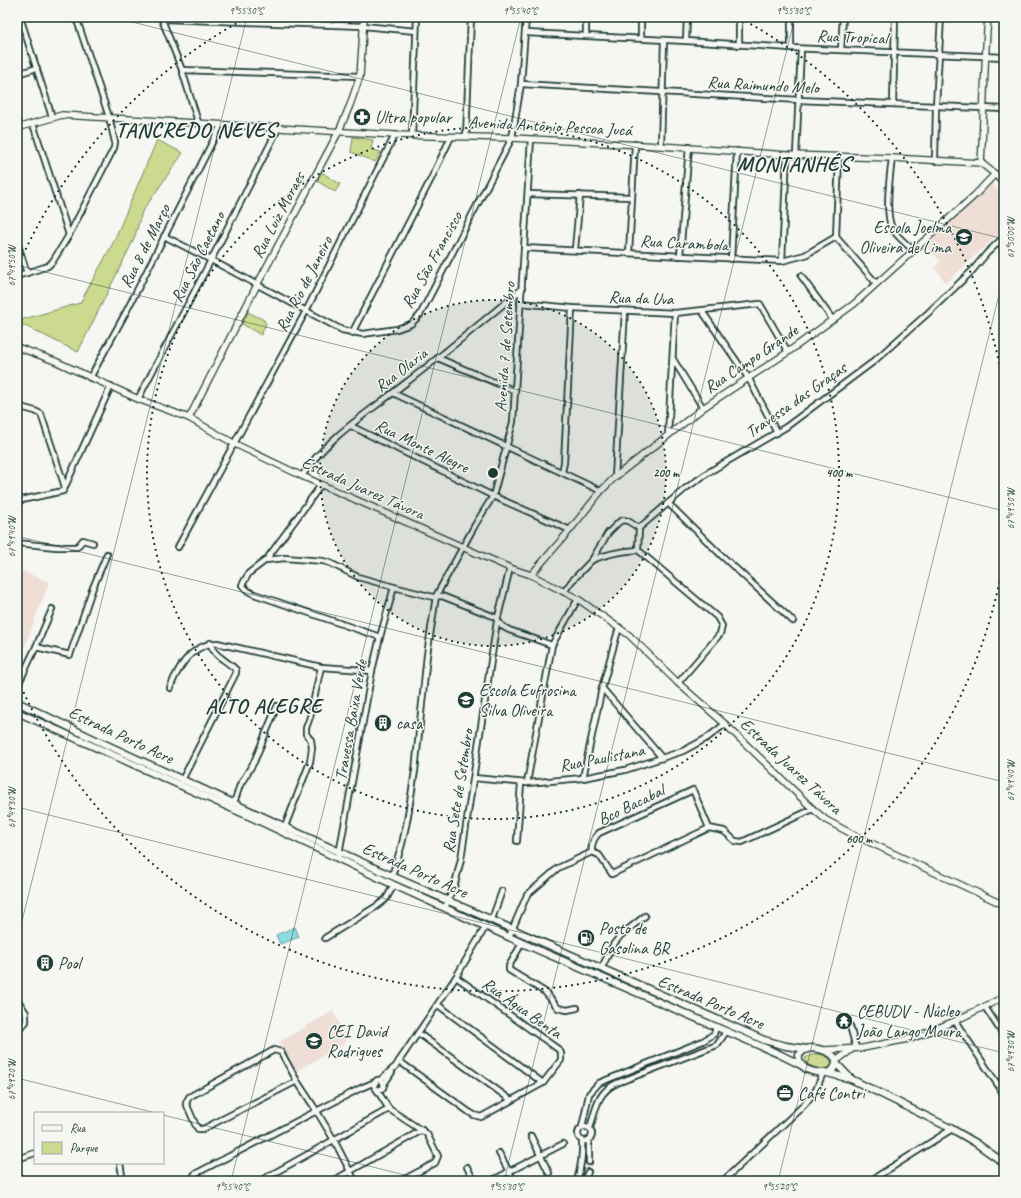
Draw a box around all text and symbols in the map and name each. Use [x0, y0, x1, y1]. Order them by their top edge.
text: 9°55'50"S [229, 4, 265, 17]
text: 9°55'40"S [503, 4, 539, 17]
text: 9°55'30"S [776, 4, 812, 17]
street label: Rua Tropical [816, 25, 891, 49]
street label: Rua Raimundo Melo [707, 72, 821, 99]
pharmacy icon: Ultra popular [352, 107, 372, 127]
place label: Ultra popular [375, 107, 453, 128]
street label: Avenida Antônio Pessoa Jucá [468, 111, 634, 141]
district label: TANCREDO NEVES [116, 117, 280, 143]
district label: MONTANHÊS [737, 151, 855, 177]
street label: Rua Luiz Moraes [247, 166, 311, 262]
street label: Rua 8 de Março [115, 200, 175, 291]
street label: Rua São Caetano [166, 206, 231, 306]
street label: Rua São Francisco [397, 207, 468, 312]
text: 67°50'00"W [1004, 216, 1017, 258]
place label: Escola Joelma Oliveira de Lima [860, 217, 953, 258]
school or university icon: Escola Joelma Oliveira de Lima [954, 227, 974, 247]
street label: Rua Carambola [639, 230, 731, 256]
street label: Rua Rio de Janeiro [271, 232, 338, 335]
text: 67°49'50"W [5, 244, 18, 286]
street label: Avenida 7 de Setembro [490, 280, 520, 413]
street label: Rua da Uva [608, 286, 675, 310]
street label: Rua Campo Grande [700, 319, 803, 398]
street label: Rua Olaria [371, 342, 432, 397]
street label: Travessa das Graças [742, 356, 852, 443]
street label: Rua Monte Alegre [372, 414, 474, 478]
street label: Estrada Juarez Távora [299, 452, 428, 525]
text: 200 m [653, 465, 680, 481]
text: 400 m [826, 465, 853, 481]
centre of rings [486, 466, 500, 480]
text: 67°49'50"W [1004, 487, 1017, 529]
text: 67°49'40"W [5, 515, 18, 557]
street label: Travessa Baixa Verde [330, 657, 372, 782]
place label: Escola Eufrosina Silva Oliveira [479, 680, 578, 721]
school or university icon: Escola Eufrosina Silva Oliveira [456, 690, 476, 710]
district label: ALTO ALEGRE [206, 693, 324, 719]
street label: Estrada Porto Acre [65, 702, 178, 769]
building icon: casa [373, 713, 393, 733]
place label: casa [396, 713, 423, 734]
street label: Estrada Juarez Távora [736, 714, 847, 819]
street label: Rua Sete de Setembro [438, 726, 478, 854]
street label: Rua Paulistana [558, 739, 648, 777]
text: 67°49'40"W [1004, 759, 1017, 801]
street label: Bco Bacabal [594, 779, 670, 830]
text: 67°49'30"W [5, 786, 18, 828]
text: 600 m [846, 831, 873, 847]
street label: Estrada Porto Acre [359, 837, 472, 903]
place label: Posto de Gasolina BR [599, 918, 671, 959]
fuel station icon: Posto de Gasolina BR [576, 928, 596, 948]
building icon: Pool [35, 953, 55, 973]
place label: Pool [58, 953, 83, 974]
street label: Estrada Porto Acre [655, 970, 768, 1034]
street label: Rua Água Benta [478, 972, 568, 1044]
place label: CEBUDV - Núcleo João Lango Moura [856, 1001, 963, 1042]
temple icon: CEBUDV - Núcleo João Lango Moura [834, 1011, 854, 1031]
place label: CEI David Rodrigues [327, 1021, 390, 1062]
text: 67°49'30"W [1004, 1030, 1017, 1072]
school or university icon: CEI David Rodrigues [304, 1031, 324, 1051]
text: 67°49'20"W [5, 1058, 18, 1100]
office icon: Café Contri [775, 1083, 795, 1103]
place label: Café Contri [798, 1083, 866, 1104]
legend [34, 1112, 164, 1164]
text: Rua [70, 1120, 87, 1136]
text: Parque [70, 1140, 99, 1156]
text: 9°55'40"S [215, 1180, 251, 1193]
text: 9°55'30"S [489, 1180, 525, 1193]
text: 9°55'20"S [762, 1180, 798, 1193]

